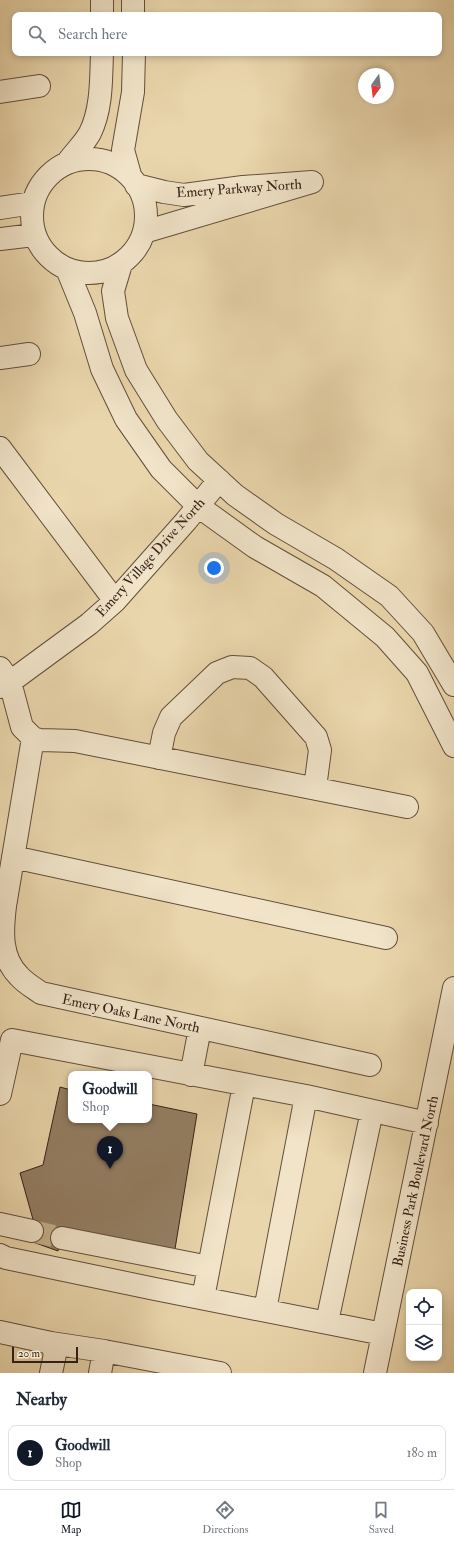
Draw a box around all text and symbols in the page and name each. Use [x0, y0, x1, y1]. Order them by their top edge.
search box [12, 12, 442, 56]
icon: search [26, 23, 48, 45]
text: Search here [58, 25, 127, 44]
north arrow [358, 68, 394, 104]
street label: Emery Parkway North [176, 176, 303, 202]
street label: Emery Village Drive North [92, 494, 209, 621]
your location [204, 558, 224, 578]
street label: Emery Oaks Lane North [60, 991, 202, 1038]
popup [68, 1071, 152, 1123]
text: Goodwill [82, 1080, 138, 1099]
street label: Business Park Boulevard North [389, 1093, 442, 1268]
text: Shop [82, 1099, 109, 1115]
pin: 1 [97, 1136, 123, 1169]
map controls [406, 1289, 442, 1361]
button: locate [406, 1289, 442, 1325]
button: layers [406, 1325, 442, 1361]
scale bar [12, 1345, 78, 1364]
text: 20 m [18, 1347, 40, 1360]
text: Nearby [16, 1389, 67, 1410]
text: Goodwill [55, 1436, 110, 1455]
text: 1 [28, 1445, 32, 1461]
text: 180 m [407, 1445, 437, 1461]
text: Shop [55, 1455, 82, 1471]
tab: Map [60, 1499, 82, 1536]
tab: Directions [202, 1499, 249, 1536]
tab: Saved [369, 1499, 394, 1536]

